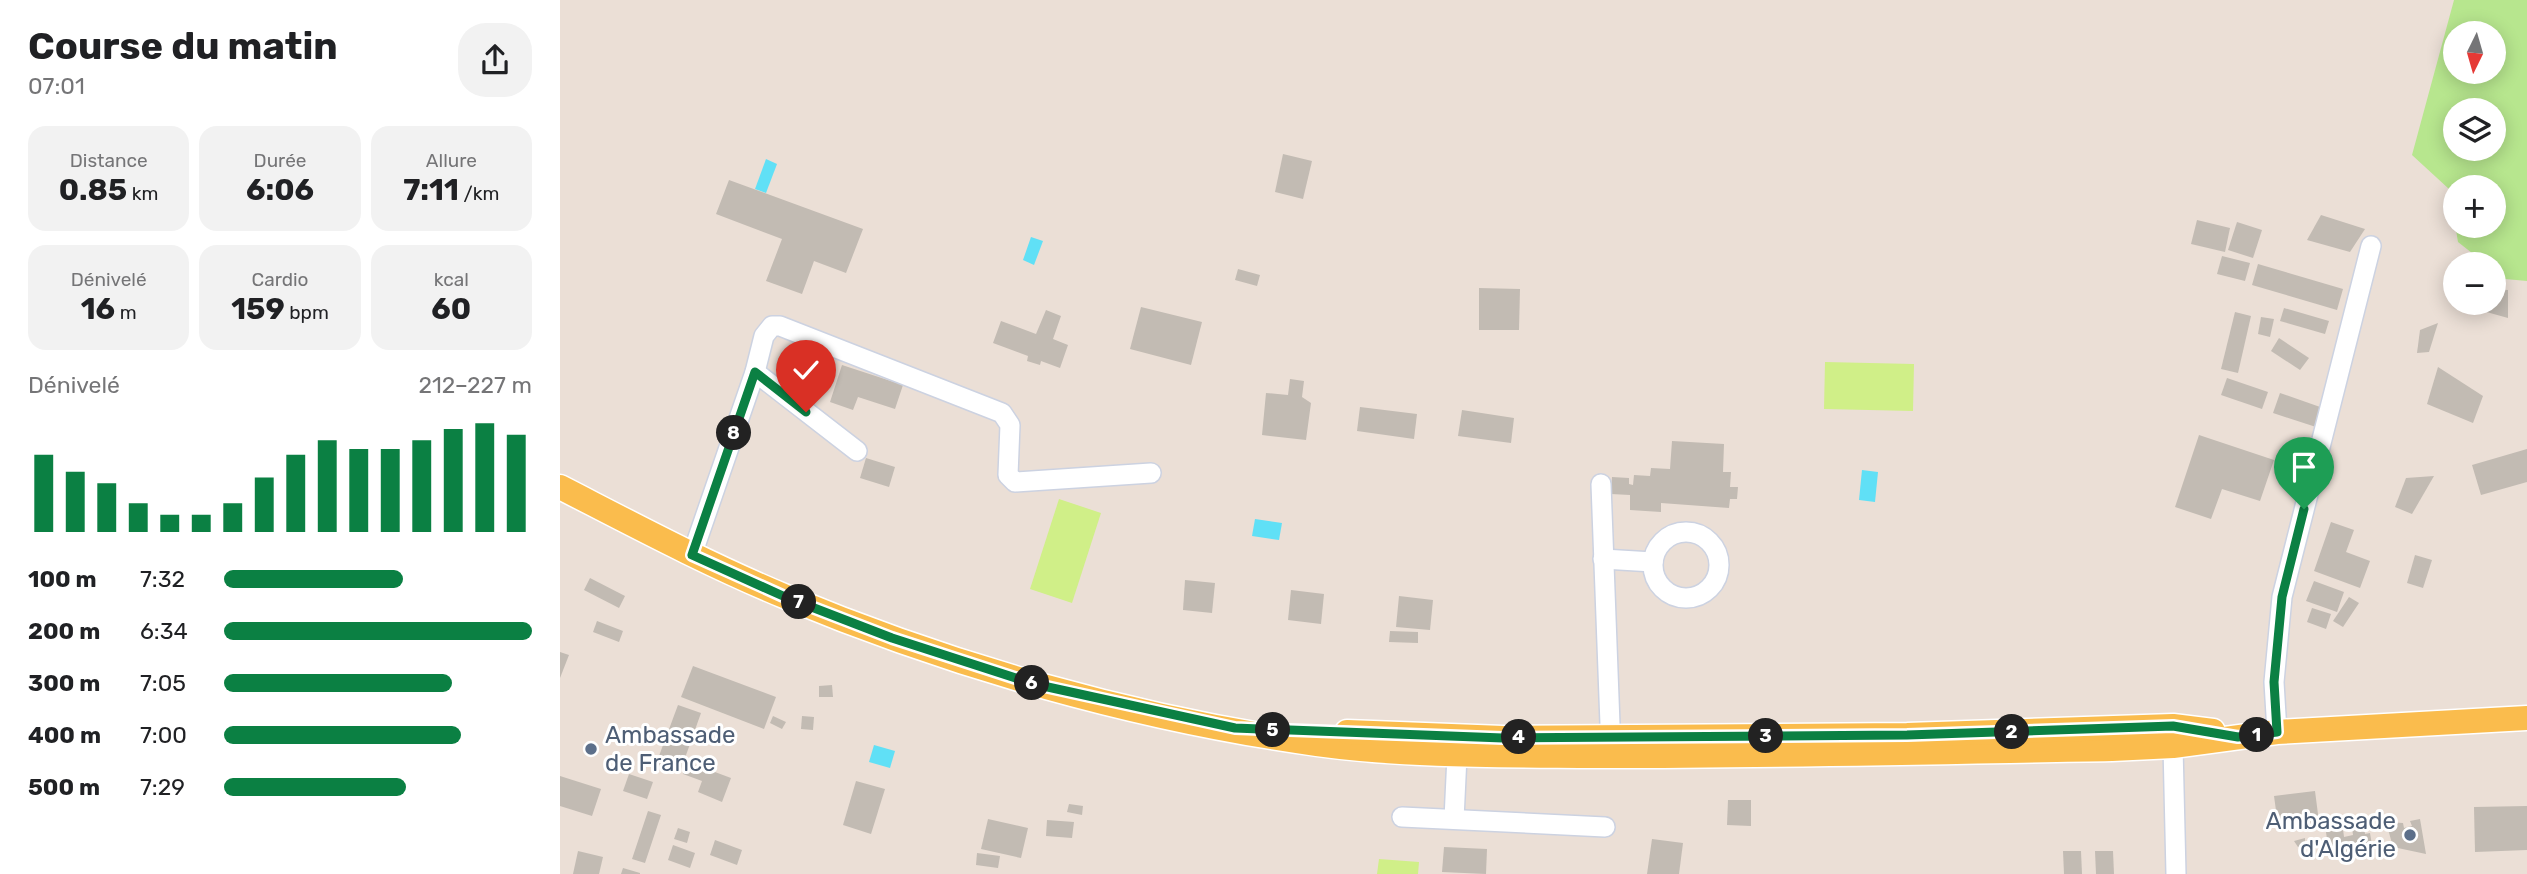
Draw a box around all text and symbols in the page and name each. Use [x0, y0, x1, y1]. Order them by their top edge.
north arrow [2443, 21, 2506, 84]
map controls [2443, 21, 2506, 315]
text: Course du matin [28, 23, 338, 69]
button: share [458, 23, 532, 97]
text: 07:01 [28, 72, 85, 100]
button: layers [2443, 98, 2506, 161]
text: Distance [70, 149, 148, 172]
text: Durée [254, 149, 306, 172]
text: Allure [426, 149, 477, 172]
text: 0.85 [59, 172, 127, 208]
text: 6:06 [246, 172, 314, 208]
text: 7:11 [403, 172, 459, 208]
button: + [2443, 175, 2506, 238]
text: km [127, 182, 158, 205]
text: /km [459, 182, 499, 205]
button: − [2443, 252, 2506, 315]
text: Dénivelé [71, 268, 147, 291]
text: Cardio [252, 268, 308, 291]
text: kcal [434, 268, 469, 291]
text: 16 [81, 291, 115, 327]
text: 159 [231, 291, 285, 327]
text: 60 [431, 291, 471, 327]
text: m [115, 301, 137, 324]
text: bpm [285, 301, 329, 324]
pin [776, 340, 836, 412]
icon: check [787, 351, 825, 389]
text: Dénivelé [28, 371, 120, 399]
text: 212–227 m [419, 371, 532, 399]
pin: 8 [716, 416, 752, 450]
text: 8 [727, 421, 740, 444]
pin [2274, 437, 2334, 509]
icon: arrive [2285, 448, 2323, 486]
text: 100 m [28, 565, 97, 593]
text: 7:32 [140, 565, 185, 593]
pin: 7 [782, 584, 816, 620]
text: 7 [793, 590, 804, 613]
text: 200 m [28, 617, 100, 645]
text: 6:34 [140, 617, 188, 645]
pin: 6 [1014, 666, 1050, 700]
text: 300 m [28, 669, 100, 697]
text: 7:05 [140, 669, 186, 697]
text: 6 [1025, 671, 1038, 694]
pin: 5 [1256, 712, 1290, 748]
pin: 2 [1994, 714, 2030, 750]
text: 5 [1266, 718, 1279, 741]
pin: 3 [1748, 718, 1784, 754]
pin: 1 [2240, 718, 2274, 752]
pin: 4 [1502, 720, 1536, 754]
text: 2 [2005, 720, 2018, 743]
text: 400 m [28, 721, 101, 749]
text: 7:00 [140, 721, 187, 749]
place label: Ambassade de France [605, 721, 735, 777]
text: 1 [2252, 723, 2261, 746]
text: 3 [1759, 724, 1772, 747]
text: 4 [1512, 725, 1525, 748]
marker: Ambassade de France [583, 741, 599, 757]
text: 500 m [28, 773, 100, 801]
text: 7:29 [140, 773, 185, 801]
place label: Ambassade d'Algérie [2266, 807, 2396, 863]
marker: Ambassade d'Algérie [2402, 827, 2418, 843]

